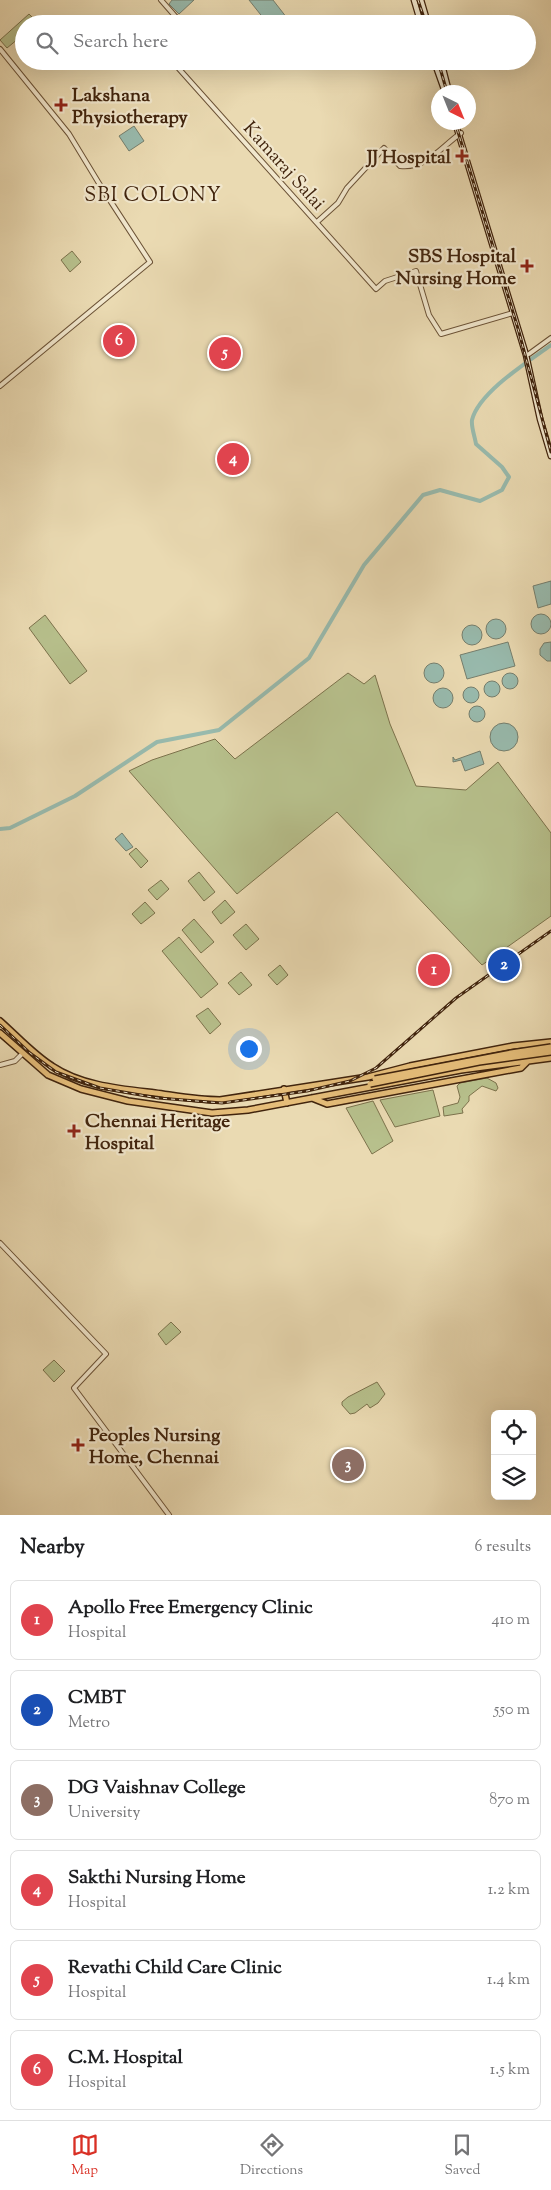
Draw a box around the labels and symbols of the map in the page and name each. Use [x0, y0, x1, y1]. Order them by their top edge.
place label: Lakshana Physiotherapy [72, 83, 188, 132]
north arrow [431, 85, 476, 130]
marker: Lakshana Physiotherapy [54, 98, 68, 112]
street label: Kamaraj Salai [236, 116, 330, 217]
place label: JJ Hospital [365, 145, 452, 172]
marker: JJ Hospital [455, 149, 469, 163]
district label: SBI COLONY [84, 182, 222, 211]
place label: SBS Hospital Nursing Home [396, 244, 517, 293]
marker: SBS Hospital Nursing Home [520, 259, 534, 273]
pin: 6 [103, 322, 135, 360]
pin: 5 [209, 334, 241, 372]
pin: 4 [217, 440, 249, 478]
pin: 2 [488, 946, 520, 984]
pin: 1 [418, 951, 450, 989]
your location [236, 1036, 262, 1062]
place label: Chennai Heritage Hospital [85, 1109, 230, 1158]
marker: Chennai Heritage Hospital [67, 1124, 81, 1138]
place label: Peoples Nursing Home, Chennai [89, 1423, 221, 1472]
marker: Peoples Nursing Home, Chennai [71, 1438, 85, 1452]
pin: 3 [332, 1446, 364, 1484]

